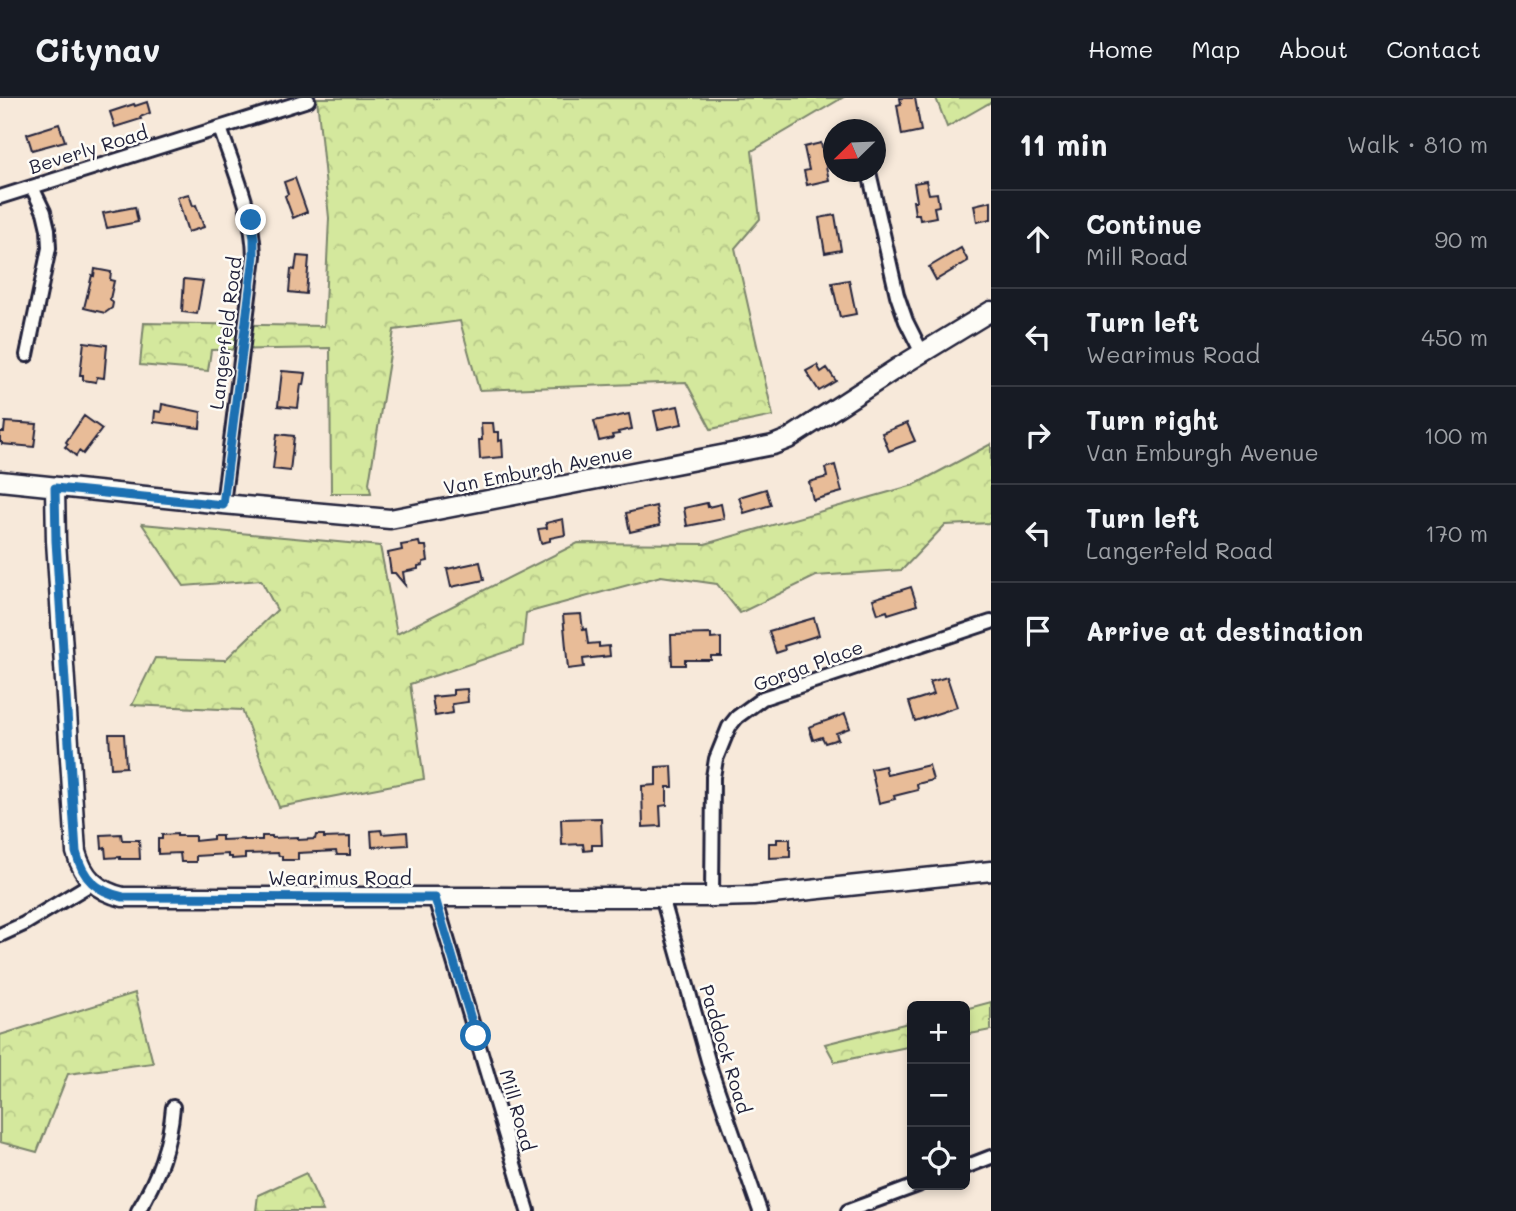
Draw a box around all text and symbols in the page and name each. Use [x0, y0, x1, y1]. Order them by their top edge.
text: Citynav [35, 27, 160, 70]
text: Home [1088, 33, 1153, 64]
text: Map [1191, 33, 1240, 64]
text: About [1278, 33, 1348, 64]
text: Contact [1386, 33, 1481, 64]
street label: Beverly Road [26, 119, 150, 179]
north arrow [823, 119, 886, 182]
text: 11 min [1019, 124, 1108, 164]
text: Walk · 810 m [1347, 129, 1488, 159]
route end [235, 204, 266, 235]
text: Continue [1086, 207, 1202, 241]
icon: ahead [1019, 220, 1057, 258]
text: 90 m [1435, 224, 1488, 254]
text: Mill Road [1086, 241, 1188, 271]
street label: Langerfeld Road [203, 255, 247, 411]
text: Turn left [1086, 305, 1199, 339]
icon: left [1019, 318, 1057, 356]
text: 450 m [1421, 322, 1488, 352]
text: Wearimus Road [1086, 339, 1260, 369]
text: Turn right [1086, 403, 1219, 437]
icon: right [1019, 416, 1057, 454]
text: 100 m [1424, 420, 1488, 450]
text: Van Emburgh Avenue [1086, 437, 1319, 467]
street label: Van Emburgh Avenue [441, 438, 635, 500]
text: Turn left [1086, 501, 1199, 535]
icon: left [1019, 514, 1057, 552]
text: 170 m [1425, 518, 1488, 548]
text: Langerfeld Road [1086, 535, 1272, 565]
icon: arrive [1019, 612, 1057, 650]
text: Arrive at destination [1086, 614, 1363, 648]
street label: Gorga Place [750, 634, 866, 696]
street label: Wearimus Road [268, 865, 412, 890]
street label: Paddock Road [695, 982, 757, 1116]
map controls [907, 1001, 970, 1190]
button: + [907, 1001, 970, 1064]
route start [460, 1020, 491, 1051]
button: − [907, 1064, 970, 1127]
street label: Mill Road [494, 1066, 542, 1154]
button: locate [907, 1127, 970, 1190]

